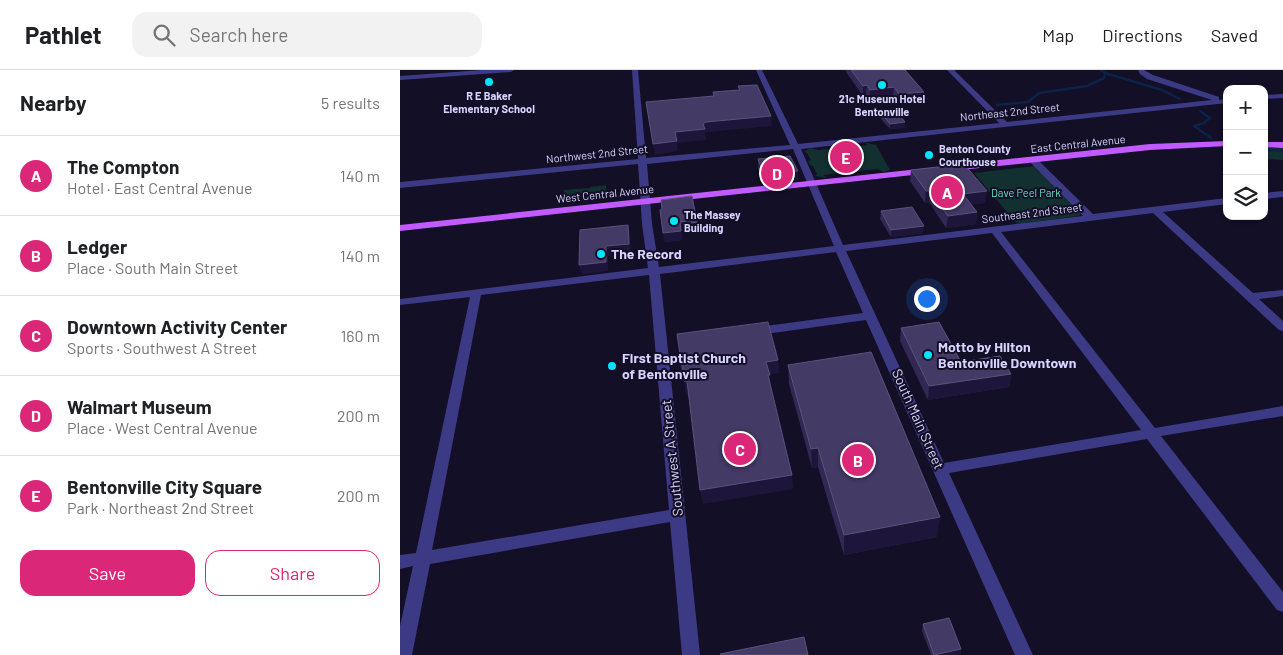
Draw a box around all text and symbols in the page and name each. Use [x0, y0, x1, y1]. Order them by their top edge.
search box [132, 12, 482, 57]
text: Pathlet [25, 20, 102, 49]
icon: search [150, 21, 178, 49]
text: Search here [190, 23, 288, 46]
text: Map [1042, 24, 1074, 46]
text: Directions [1102, 24, 1183, 46]
text: Saved [1211, 24, 1258, 46]
marker: R E Baker Elementary School [483, 76, 495, 88]
marker: 21c Museum Hotel Bentonville [876, 79, 888, 91]
map controls [1223, 85, 1268, 220]
button: + [1223, 85, 1268, 130]
place label: R E Baker Elementary School [443, 89, 535, 115]
text: Nearby [20, 90, 86, 115]
place label: 21c Museum Hotel Bentonville [839, 92, 926, 118]
text: 5 results [321, 93, 380, 112]
street label: Northeast 2nd Street [959, 100, 1061, 123]
button: − [1223, 130, 1268, 175]
street label: East Central Avenue [1030, 132, 1126, 155]
pin: E [830, 138, 862, 176]
street label: Northwest 2nd Street [545, 142, 649, 165]
place label: Benton County Courthouse [939, 142, 1011, 168]
marker: Benton County Courthouse [923, 149, 935, 161]
pin: D [761, 154, 793, 192]
text: The Compton [67, 155, 179, 178]
text: A [31, 166, 41, 185]
text: 140 m [340, 166, 380, 185]
pin: A [931, 173, 963, 211]
button: layers [1223, 175, 1268, 220]
text: Hotel · East Central Avenue [67, 178, 253, 197]
street label: West Central Avenue [555, 182, 655, 205]
park label: Dave Peel Park [991, 186, 1061, 199]
street label: Southeast 2nd Street [981, 200, 1083, 225]
place label: The Massey Building [684, 208, 741, 234]
marker: The Massey Building [668, 215, 680, 227]
text: Ledger [67, 235, 127, 258]
place label: The Record [611, 245, 682, 262]
text: B [31, 246, 41, 265]
text: 140 m [340, 246, 380, 265]
marker: The Record [595, 248, 607, 260]
text: Place · South Main Street [67, 258, 238, 277]
your location [914, 286, 940, 312]
text: Downtown Activity Center [67, 315, 287, 338]
text: C [31, 326, 41, 345]
text: 160 m [341, 326, 380, 345]
text: Sports · Southwest A Street [67, 338, 257, 357]
place label: Motto by Hilton Bentonville Downtown [938, 338, 1076, 371]
place label: First Baptist Church of Bentonville [622, 349, 746, 382]
marker: Motto by Hilton Bentonville Downtown [922, 349, 934, 361]
marker: First Baptist Church of Bentonville [606, 360, 618, 372]
street label: South Main Street [889, 366, 948, 472]
text: Walmart Museum [67, 395, 212, 418]
street label: Southwest A Street [657, 399, 686, 517]
text: D [31, 406, 41, 425]
text: 200 m [337, 406, 380, 425]
text: Place · West Central Avenue [67, 418, 258, 437]
pin: C [724, 430, 756, 468]
pin: B [842, 441, 874, 479]
text: Bentonville City Square [67, 475, 262, 498]
text: E [31, 486, 41, 505]
text: 200 m [337, 486, 380, 505]
text: Park · Northeast 2nd Street [67, 498, 254, 517]
button: Save [20, 550, 195, 596]
button: Share [205, 550, 380, 596]

